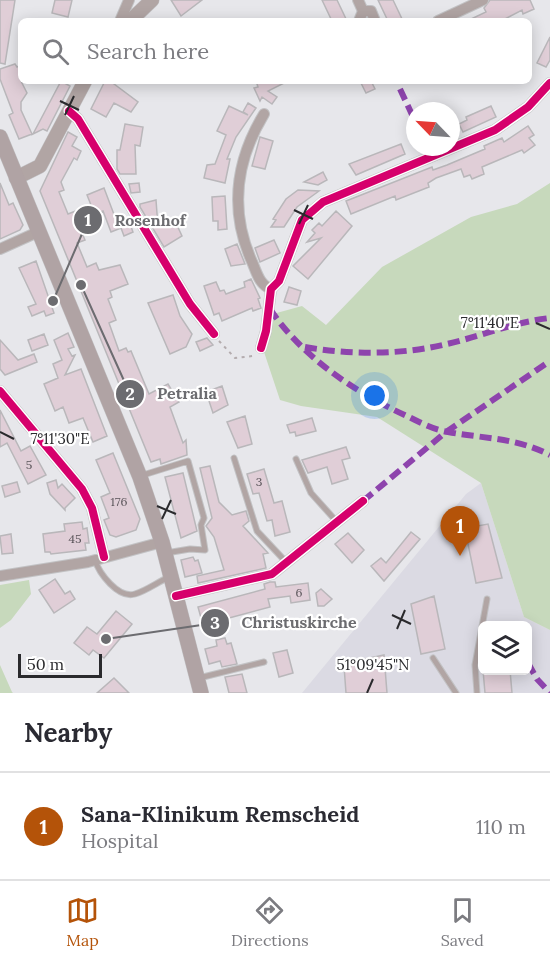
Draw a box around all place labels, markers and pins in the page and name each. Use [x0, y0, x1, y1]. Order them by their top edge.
callout: Rosenhof [73, 203, 198, 237]
callout: Petralia [115, 377, 229, 411]
pin: 1 [440, 506, 480, 556]
callout: Christuskirche [200, 606, 369, 640]

